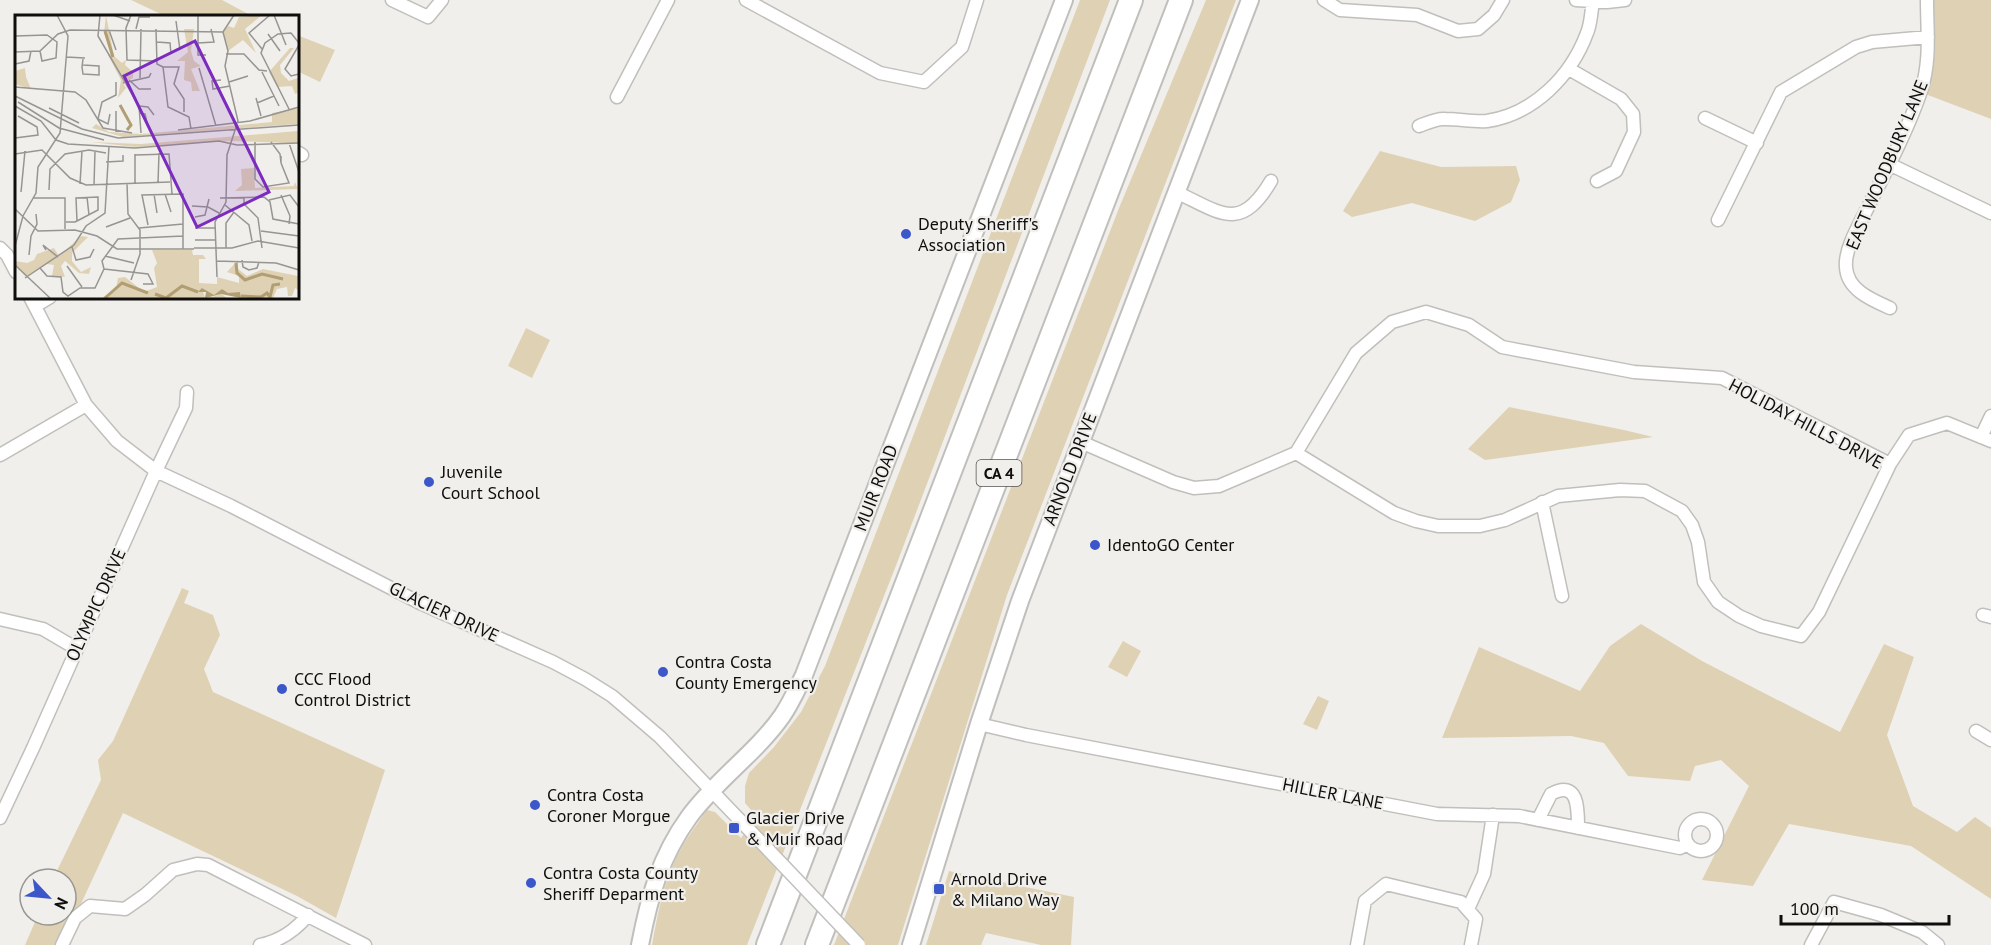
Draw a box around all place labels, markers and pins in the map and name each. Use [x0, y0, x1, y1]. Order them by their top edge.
place label: Deputy Sheriff's Association [918, 212, 1039, 256]
marker: Deputy Sheriff's Association [899, 227, 913, 241]
place label: Juvenile Court School [440, 460, 540, 504]
marker: Juvenile Court School [422, 475, 436, 489]
place label: IdentoGO Center [1107, 533, 1234, 556]
marker: IdentoGO Center [1088, 538, 1102, 552]
place label: Contra Costa County Emergency [675, 650, 818, 694]
marker: Contra Costa County Emergency [656, 665, 670, 679]
place label: CCC Flood Control District [294, 667, 411, 711]
marker: CCC Flood Control District [275, 682, 289, 696]
place label: Contra Costa Coroner Morgue [547, 783, 671, 827]
marker: Contra Costa Coroner Morgue [528, 798, 542, 812]
place label: Glacier Drive & Muir Road [746, 806, 845, 850]
marker: Glacier Drive & Muir Road [727, 821, 741, 835]
place label: Contra Costa County Sheriff Deparment [543, 861, 699, 905]
place label: Arnold Drive & Milano Way [951, 867, 1060, 911]
marker: Contra Costa County Sheriff Deparment [524, 876, 538, 890]
marker: Arnold Drive & Milano Way [932, 882, 946, 896]

